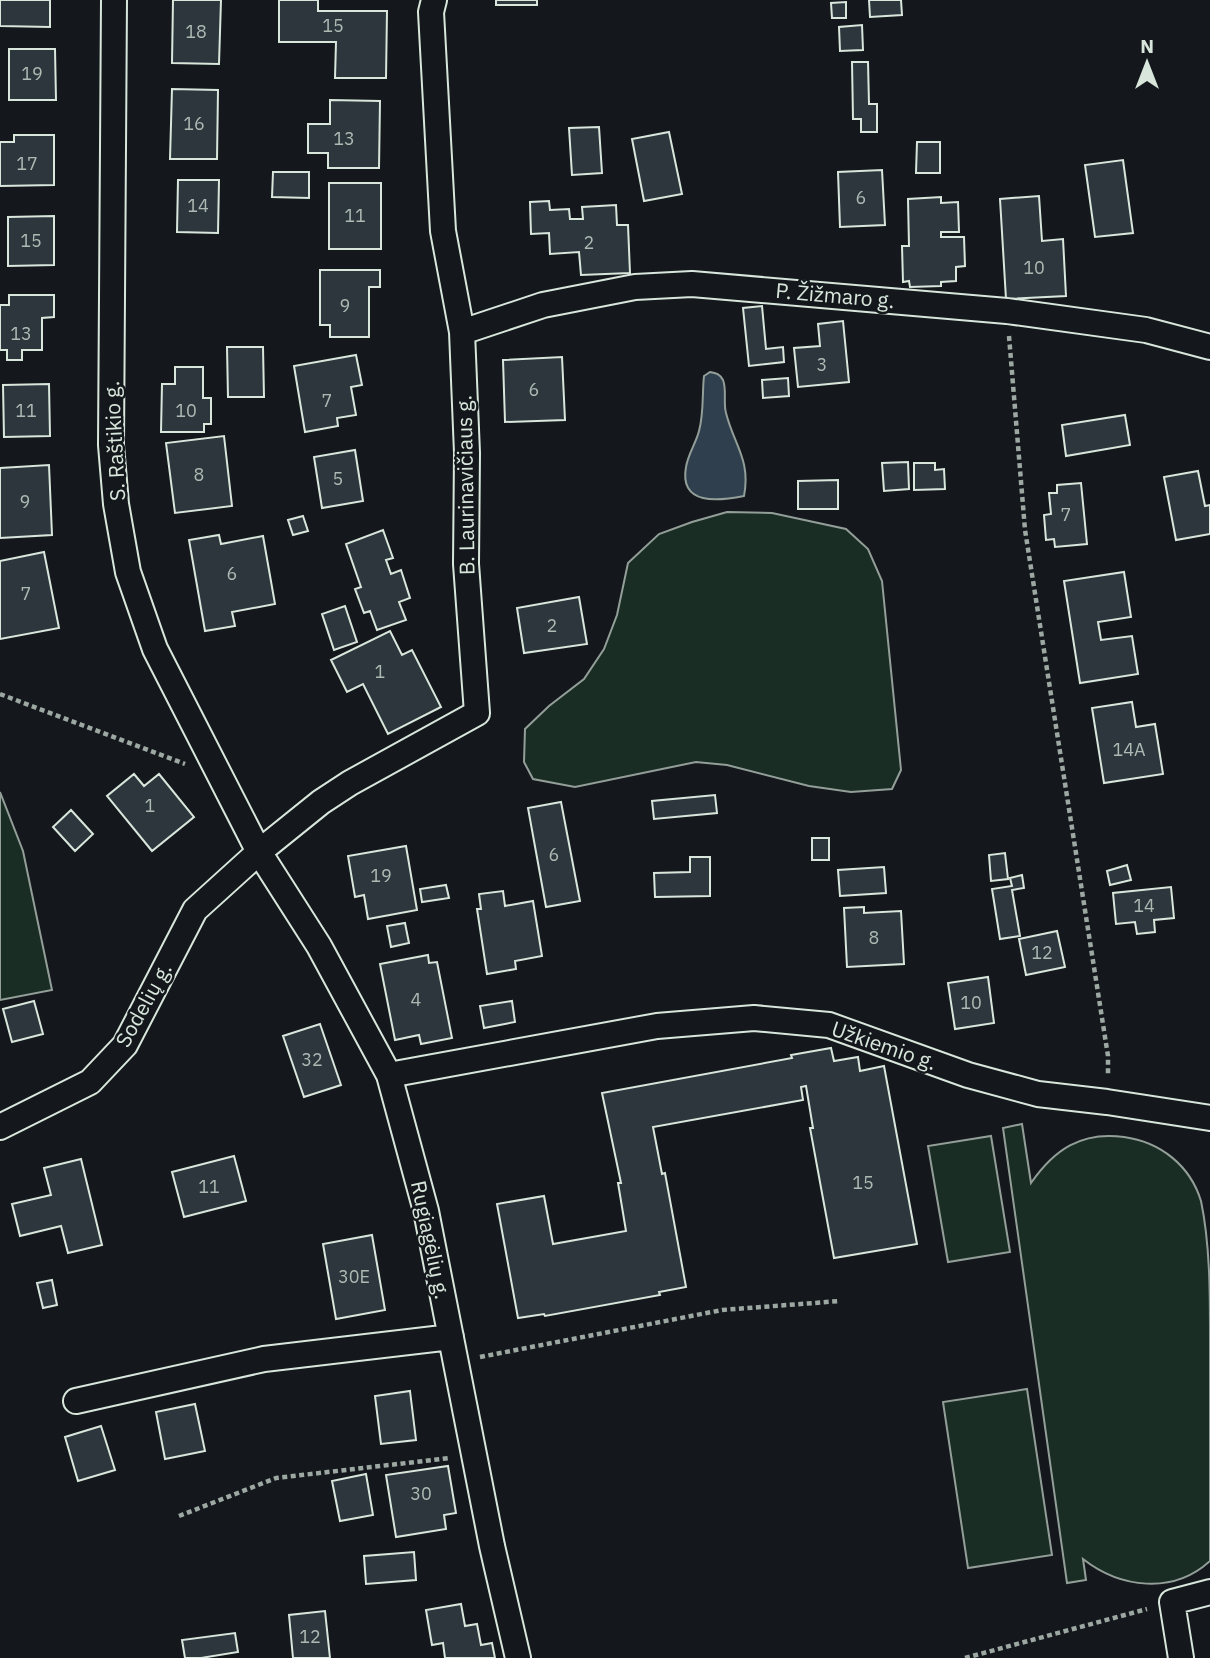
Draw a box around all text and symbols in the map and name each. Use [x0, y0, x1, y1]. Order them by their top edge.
house number: 15 [322, 14, 344, 37]
house number: 18 [185, 20, 207, 43]
north arrow [1112, 28, 1182, 98]
text: N [1140, 34, 1154, 58]
house number: 19 [21, 62, 43, 85]
house number: 16 [183, 112, 205, 135]
house number: 13 [333, 127, 355, 150]
house number: 17 [16, 152, 38, 175]
house number: 6 [856, 186, 866, 209]
house number: 14 [187, 194, 209, 217]
house number: 11 [344, 204, 366, 227]
house number: 15 [20, 229, 42, 252]
house number: 2 [584, 231, 594, 254]
house number: 10 [1023, 256, 1045, 279]
street label: P. Žižmaro g. [774, 276, 896, 314]
house number: 9 [340, 294, 350, 317]
house number: 13 [10, 322, 32, 345]
house number: 3 [817, 353, 827, 376]
house number: 6 [529, 378, 539, 401]
street label: S. Raštikio g. [97, 380, 131, 502]
house number: 7 [322, 389, 332, 412]
street label: B. Laurinavičiaus g. [449, 395, 481, 575]
house number: 11 [15, 399, 37, 422]
house number: 10 [175, 399, 197, 422]
house number: 8 [194, 463, 204, 486]
house number: 5 [333, 467, 343, 490]
house number: 9 [20, 490, 30, 513]
house number: 7 [1061, 503, 1071, 526]
house number: 6 [227, 562, 237, 585]
house number: 7 [21, 582, 31, 605]
house number: 2 [547, 614, 557, 637]
house number: 1 [375, 660, 385, 683]
house number: 14A [1112, 738, 1146, 761]
house number: 1 [145, 794, 155, 817]
house number: 6 [549, 843, 559, 866]
house number: 19 [370, 864, 392, 887]
house number: 14 [1133, 894, 1155, 917]
house number: 8 [869, 926, 879, 949]
house number: 12 [1031, 941, 1053, 964]
street label: Sodelių g. [108, 957, 178, 1052]
house number: 4 [411, 988, 422, 1011]
house number: 10 [960, 991, 982, 1014]
street label: Užkiemio g. [828, 1014, 941, 1076]
house number: 32 [301, 1048, 323, 1071]
house number: 15 [852, 1171, 874, 1194]
house number: 11 [198, 1175, 220, 1198]
street label: Rugiagėlių g. [405, 1178, 457, 1302]
house number: 30E [338, 1265, 370, 1288]
house number: 30 [410, 1482, 432, 1505]
house number: 12 [299, 1625, 321, 1648]

